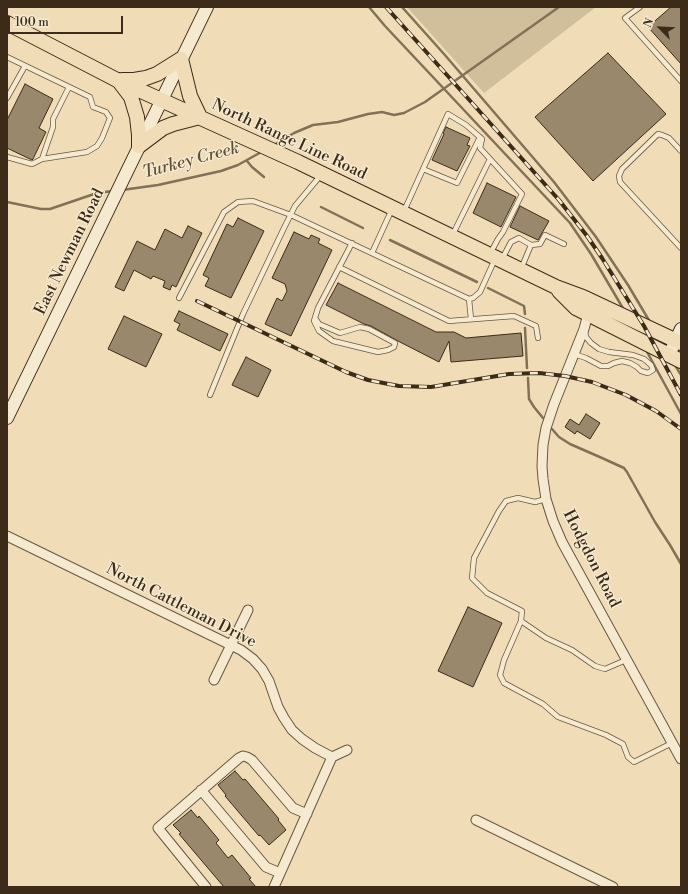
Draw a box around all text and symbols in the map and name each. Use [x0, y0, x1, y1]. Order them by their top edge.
scale bar [10, 8, 125, 34]
north arrow [640, 8, 680, 48]
text: 100 m [15, 15, 49, 30]
text: N [641, 16, 657, 30]
street label: North Range Line Road [208, 96, 370, 184]
water label: Turkey Creek [140, 138, 242, 184]
street label: East Newman Road [31, 186, 109, 318]
street label: Hodgdon Road [558, 507, 624, 611]
street label: North Cattleman Drive [103, 560, 259, 652]

